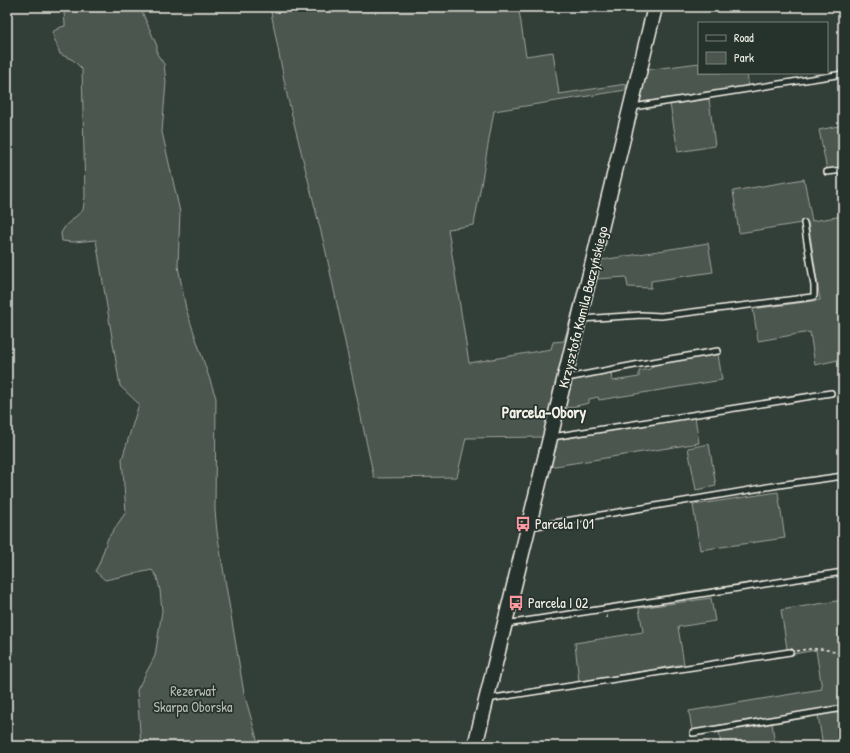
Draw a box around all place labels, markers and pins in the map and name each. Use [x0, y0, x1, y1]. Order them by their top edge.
place label: Parcela I 01 [535, 514, 594, 533]
bus stop icon: Parcela I 01 [514, 515, 532, 533]
place label: Parcela I 02 [528, 593, 589, 612]
bus stop icon: Parcela I 02 [507, 594, 525, 612]

